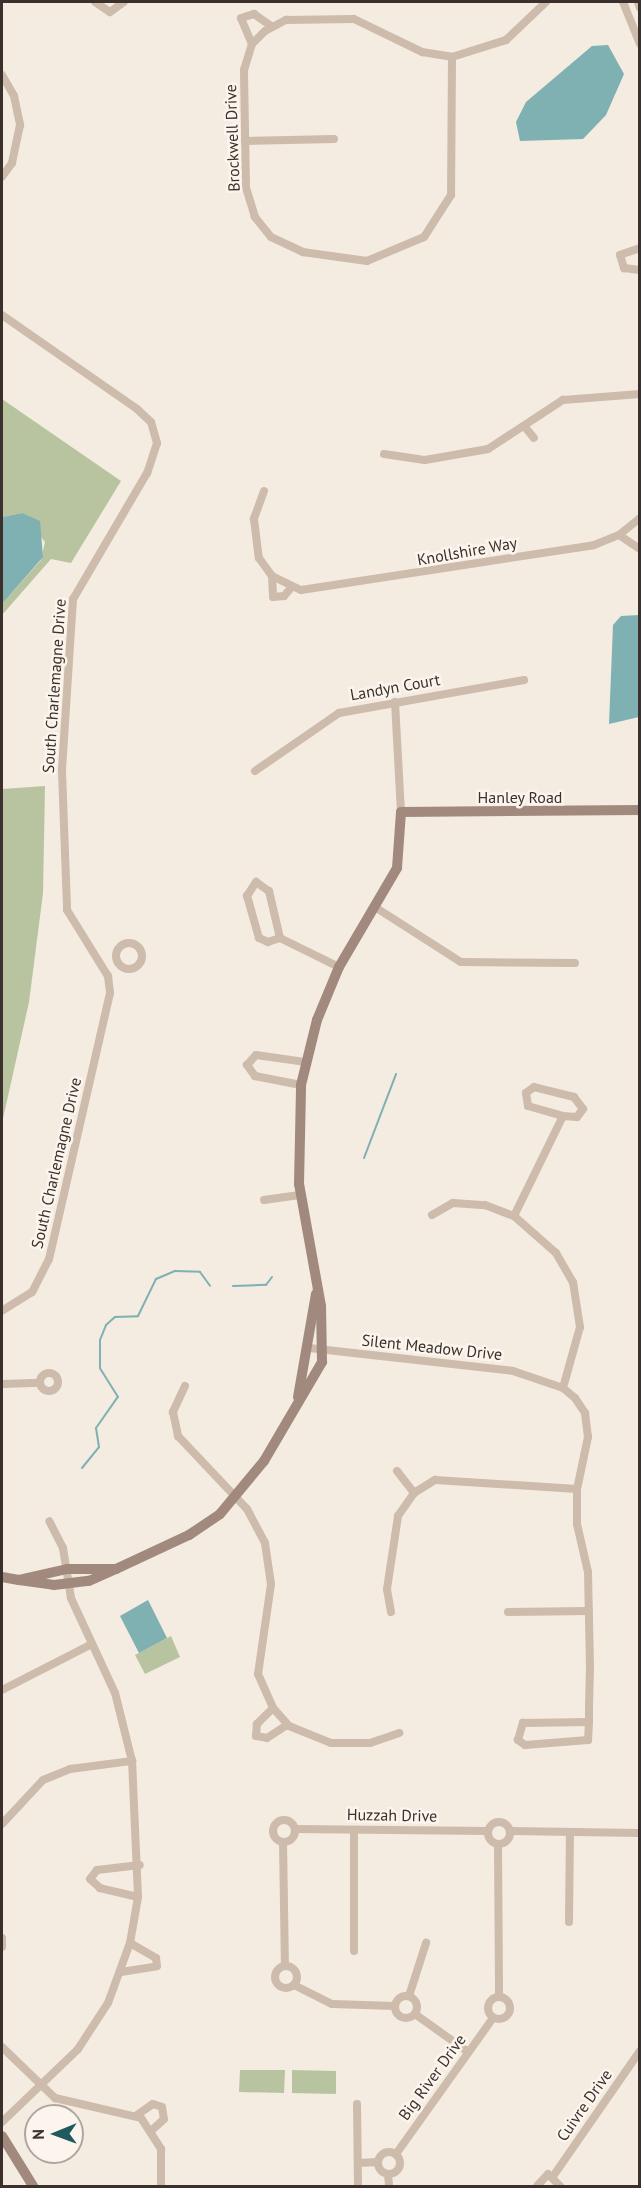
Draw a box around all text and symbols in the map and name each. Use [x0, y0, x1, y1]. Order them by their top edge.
street label: Brockwell Drive [221, 84, 243, 192]
street label: Knollshire Way [415, 533, 519, 569]
street label: South Charlemagne Drive [38, 598, 70, 774]
street label: Landyn Court [349, 670, 441, 704]
street label: Hanley Road [477, 787, 563, 807]
street label: South Charlemagne Drive [27, 1076, 85, 1250]
street label: Silent Meadow Drive [361, 1330, 503, 1364]
street label: Huzzah Drive [347, 1805, 437, 1825]
street label: Big River Drive [394, 2030, 470, 2124]
street label: Cuivre Drive [552, 2065, 616, 2145]
north arrow [24, 2104, 84, 2164]
text: N [28, 2129, 48, 2140]

